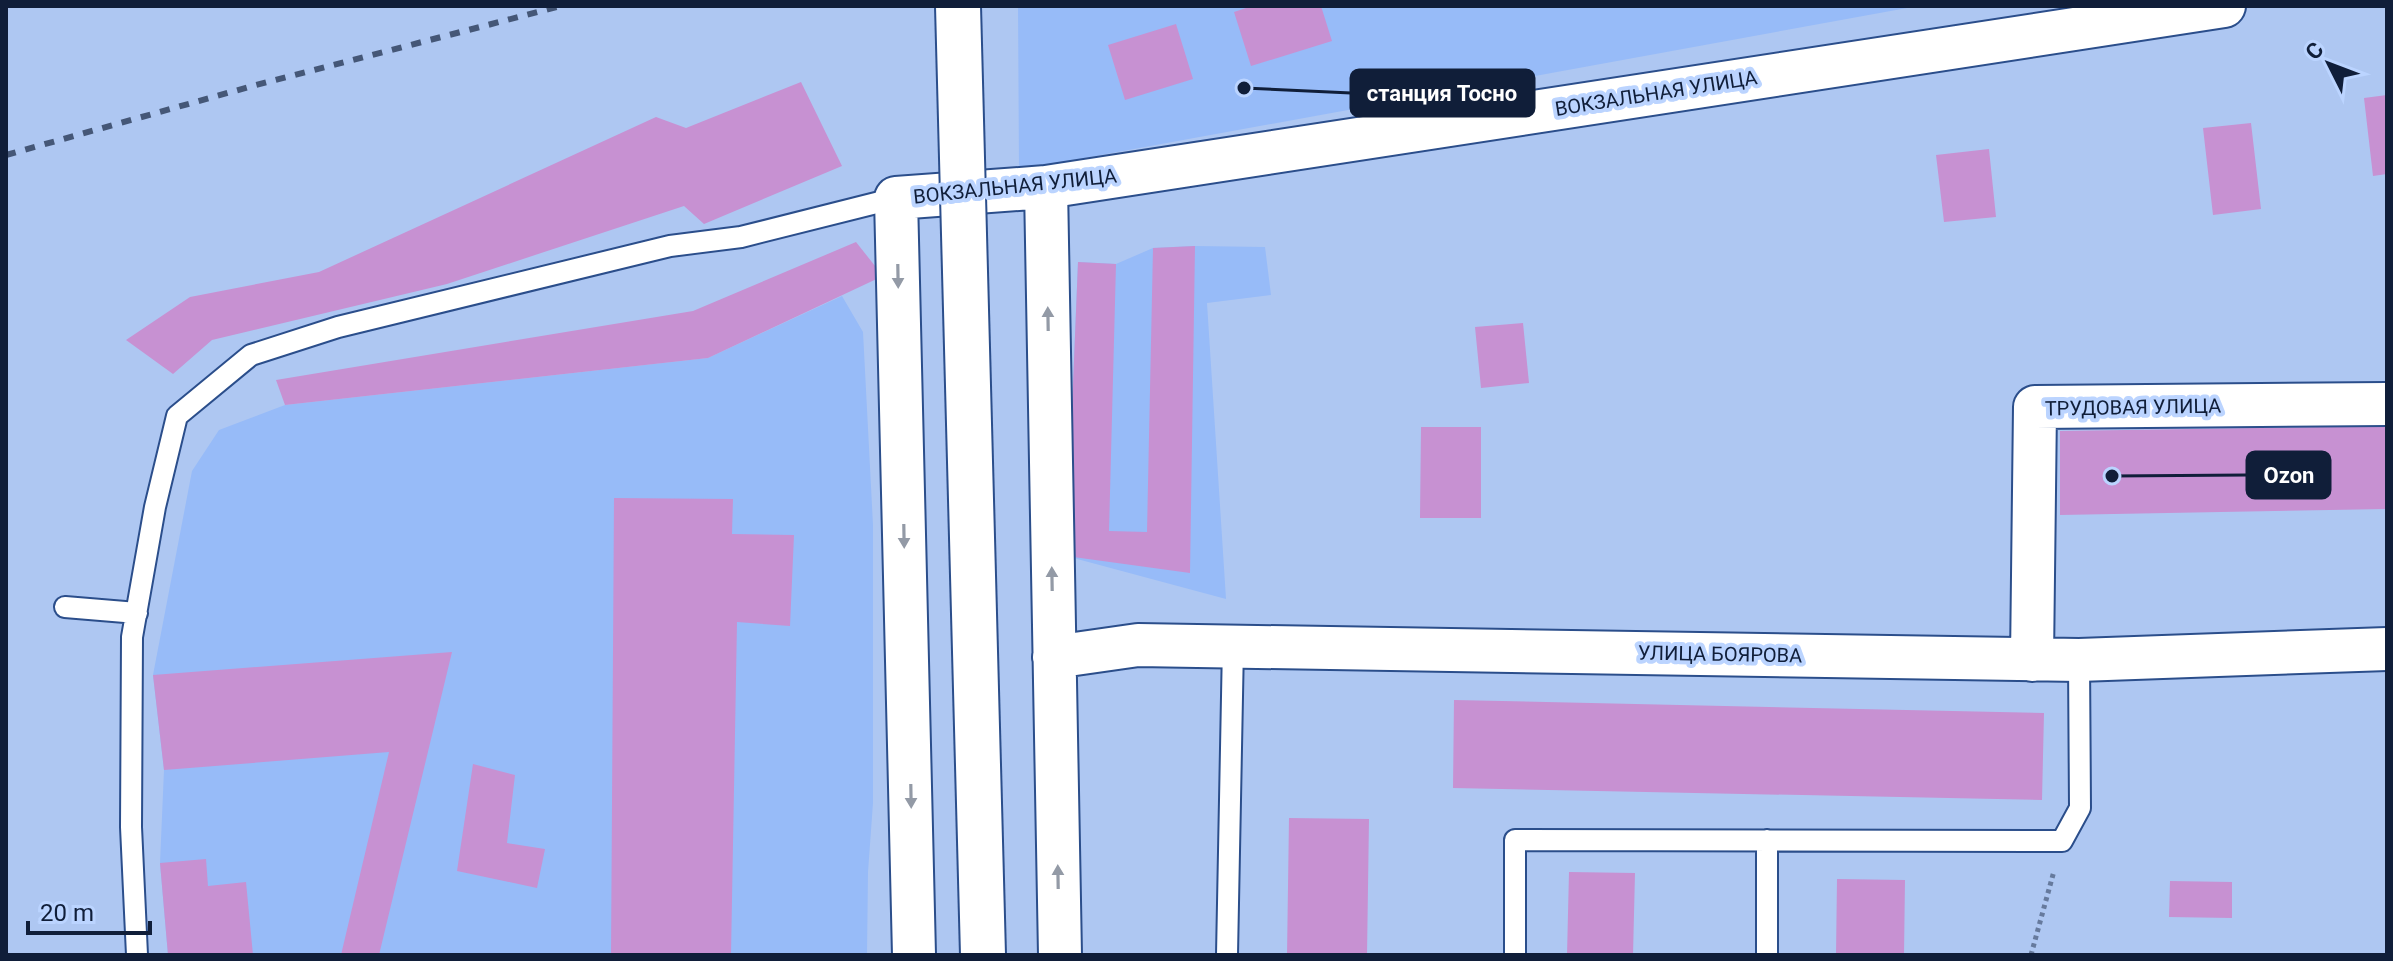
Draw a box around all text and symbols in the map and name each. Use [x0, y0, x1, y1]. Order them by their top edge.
north arrow [2289, 24, 2369, 104]
text: С [2300, 37, 2329, 65]
street label: ВОКЗАЛЬНАЯ УЛИЦА [1553, 65, 1759, 121]
callout: станция Тосно [1351, 70, 1534, 116]
text: станция Тосно [1367, 81, 1517, 106]
street label: ВОКЗАЛЬНАЯ УЛИЦА [912, 163, 1118, 209]
one-way arrow [892, 264, 904, 289]
one-way arrow [1042, 306, 1054, 331]
street label: ТРУДОВАЯ УЛИЦА [2045, 393, 2221, 421]
callout: Ozon [2247, 452, 2330, 498]
text: Ozon [2264, 463, 2314, 488]
one-way arrow [898, 524, 911, 549]
one-way arrow [1046, 566, 1059, 591]
street label: УЛИЦА БОЯРОВА [1638, 641, 1802, 667]
one-way arrow [904, 784, 917, 809]
one-way arrow [1052, 864, 1064, 889]
scale bar [28, 885, 150, 935]
text: 20 m [40, 899, 94, 927]

